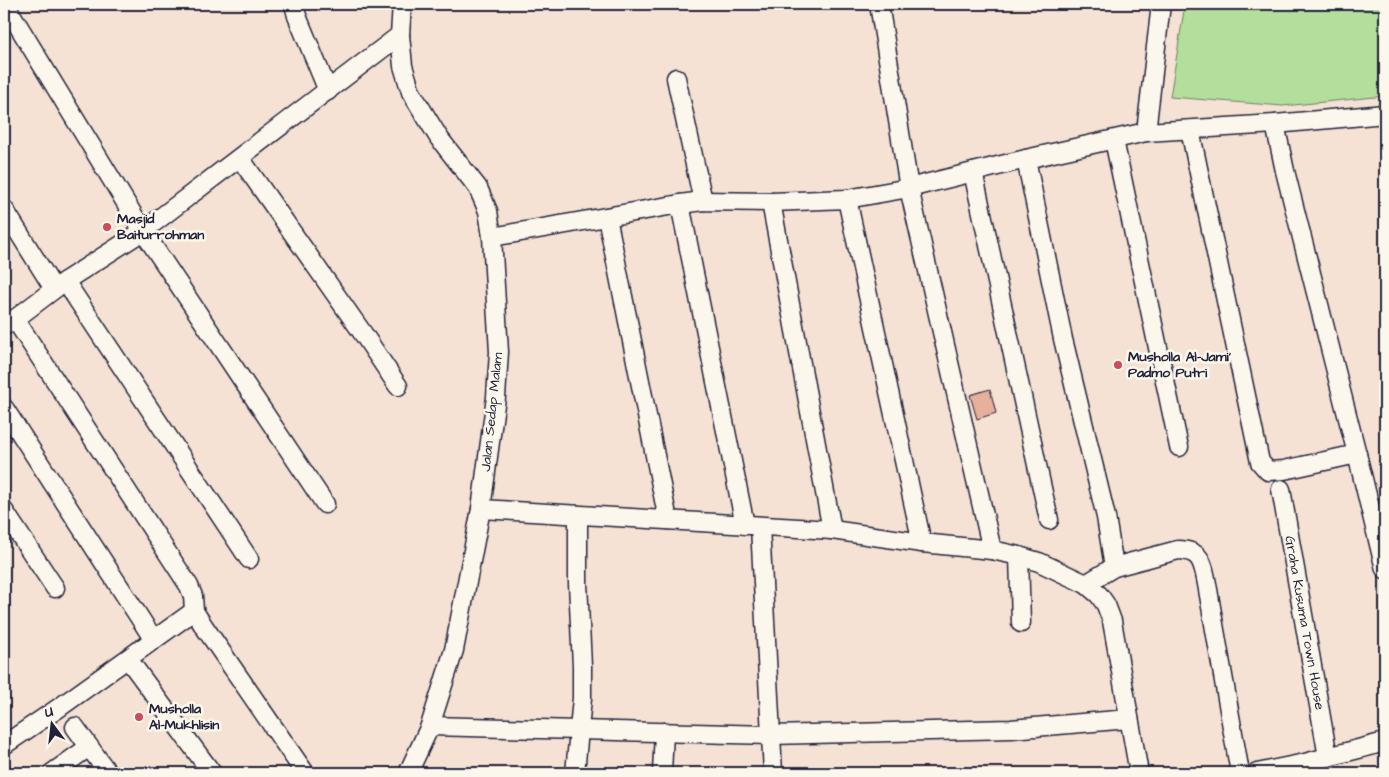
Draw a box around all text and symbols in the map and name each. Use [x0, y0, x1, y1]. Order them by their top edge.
place label: Masjid Baiturrohman [117, 209, 204, 245]
marker: Masjid Baiturrohman [101, 221, 113, 233]
place label: Musholla Al-Jami' Padmo Putri [1128, 347, 1232, 383]
street label: Jalan Sedap Malam [476, 351, 508, 473]
marker: Musholla Al-Jami' Padmo Putri [1112, 359, 1124, 371]
street label: Graha Kusuma Town House [1279, 534, 1330, 712]
place label: Musholla Al-Mukhlisin [149, 699, 219, 735]
north arrow [28, 700, 78, 750]
text: U [43, 702, 55, 723]
marker: Musholla Al-Mukhlisin [133, 711, 145, 723]

